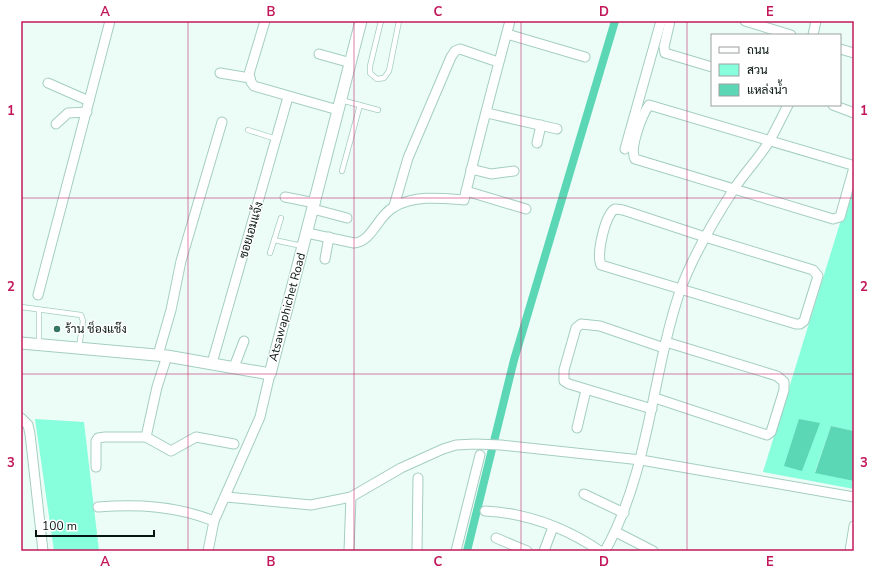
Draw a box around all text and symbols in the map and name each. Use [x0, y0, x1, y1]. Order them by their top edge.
text: A [100, 3, 110, 21]
text: B [267, 3, 276, 21]
text: C [434, 3, 443, 21]
text: D [599, 3, 609, 21]
text: E [766, 3, 774, 21]
legend [711, 34, 841, 106]
text: ถนน [747, 42, 770, 58]
text: สวน [747, 62, 768, 78]
text: แหล่งน้ำ [747, 79, 787, 98]
text: 1 [7, 102, 15, 120]
text: 1 [860, 102, 868, 120]
street label: ซอยเอมแจ้ง [235, 200, 267, 260]
street label: Atsawaphichet Road [265, 251, 309, 363]
text: 2 [7, 278, 15, 296]
text: 2 [860, 278, 868, 296]
place label: ร้าน ช็องแช๊ง [65, 320, 127, 337]
marker: ร้าน ช็องแช๊ง [52, 324, 62, 334]
text: 3 [7, 454, 15, 472]
text: 3 [860, 454, 868, 472]
scale bar [36, 512, 154, 538]
text: 100 m [42, 518, 77, 534]
text: A [100, 553, 110, 571]
text: B [267, 553, 276, 571]
text: C [434, 553, 443, 571]
text: D [599, 553, 609, 571]
text: E [766, 553, 774, 571]

